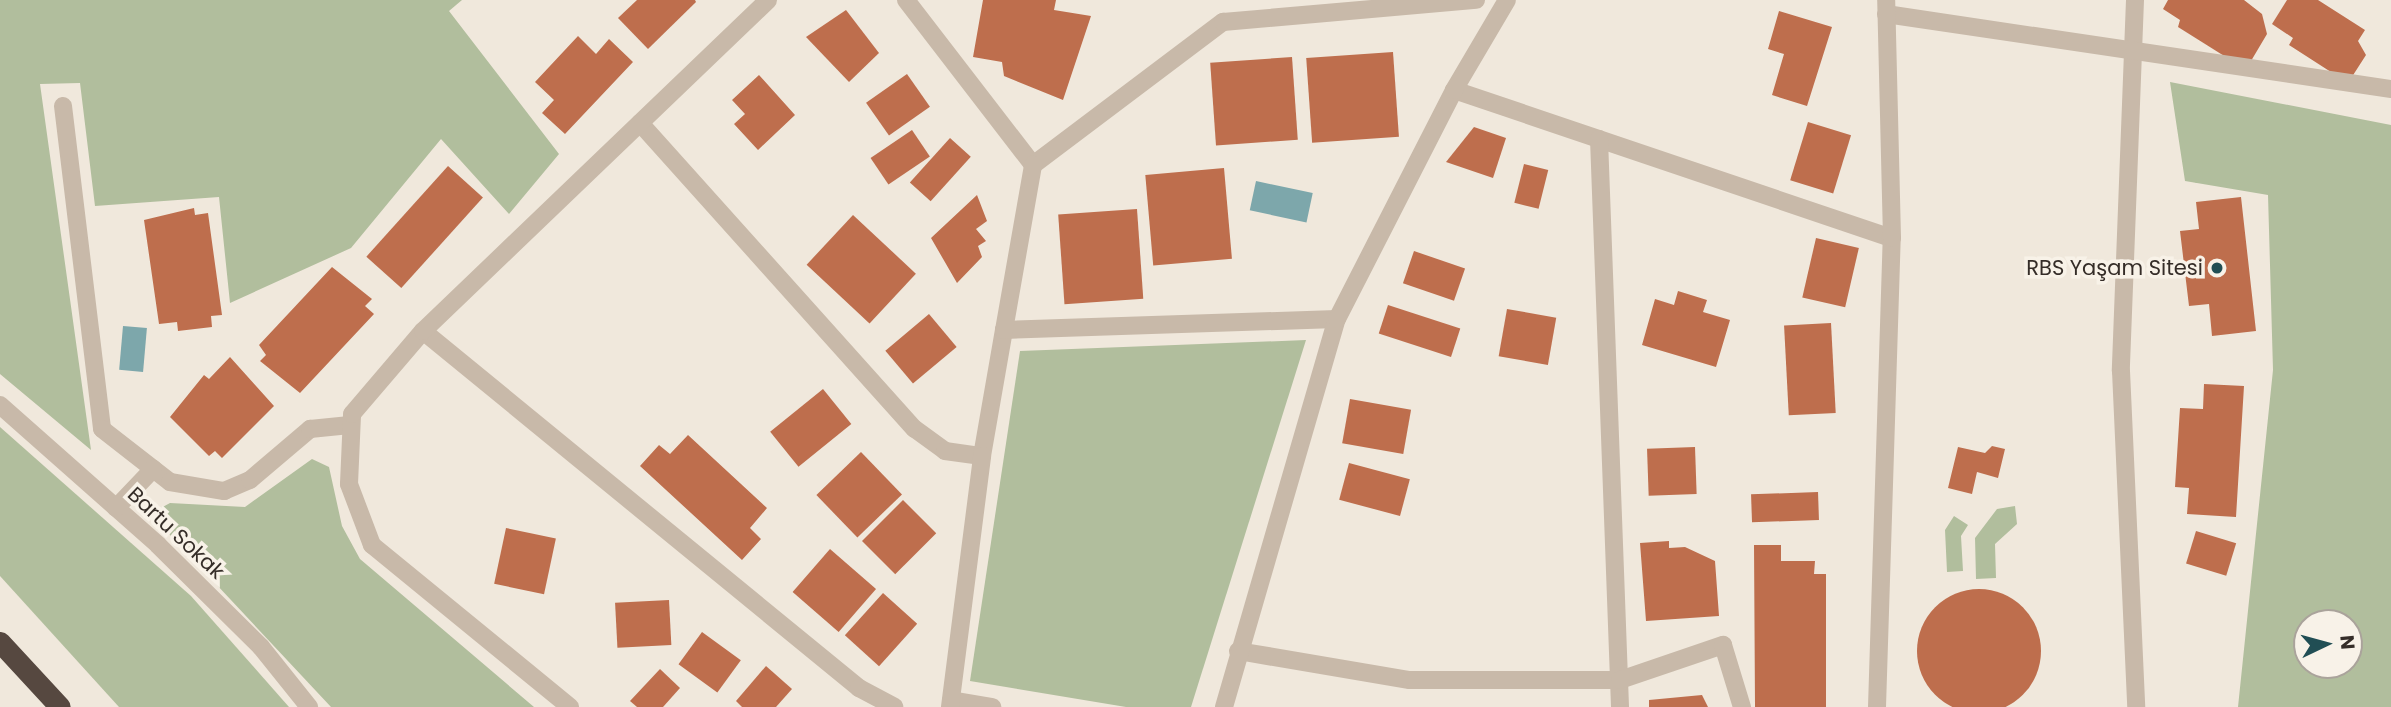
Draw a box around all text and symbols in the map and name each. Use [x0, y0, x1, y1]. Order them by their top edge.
place label: RBS Yaşam Sitesi [2026, 255, 2203, 281]
marker: RBS Yaşam Sitesi [2209, 260, 2225, 276]
street label: Bartu Sokak [122, 482, 230, 584]
north arrow [2293, 609, 2363, 679]
text: N [2333, 634, 2361, 651]

